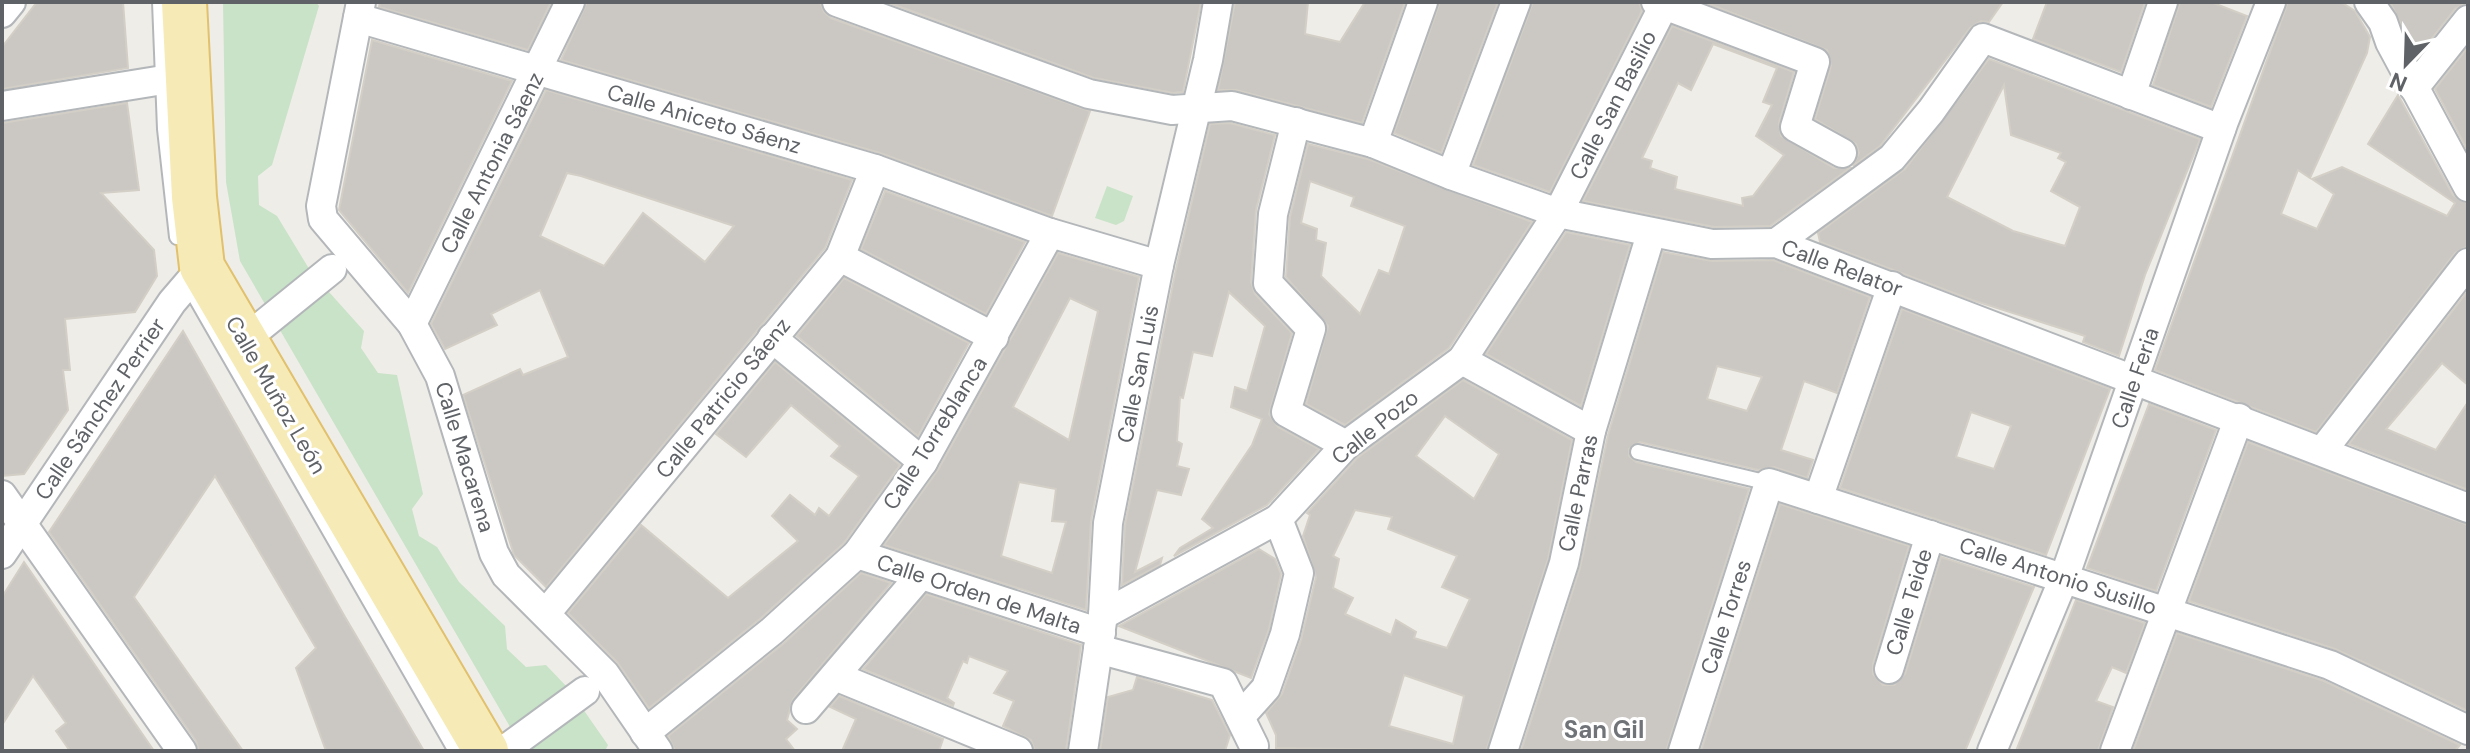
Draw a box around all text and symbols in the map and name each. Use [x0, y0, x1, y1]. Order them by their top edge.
north arrow [2366, 24, 2446, 104]
street label: Calle San Basilio [1563, 25, 1663, 185]
text: N [2385, 65, 2411, 98]
street label: Calle Antonia Sáenz [434, 67, 550, 259]
street label: Calle Aniceto Sáenz [604, 77, 804, 161]
street label: Calle Relator [1777, 233, 1907, 303]
street label: Calle San Luis [1110, 303, 1166, 445]
street label: Calle Muñoz León [219, 311, 333, 479]
street label: Calle Sánchez Perrier [28, 312, 172, 506]
street label: Calle Patricio Sáenz [649, 312, 797, 484]
street label: Calle Feria [2104, 324, 2166, 432]
street label: Calle Torreblanca [876, 351, 994, 515]
street label: Calle Macarena [428, 378, 502, 536]
street label: Calle Pozo [1325, 383, 1425, 471]
street label: Calle Parras [1551, 432, 1605, 554]
street label: Calle Antonio Susillo [1956, 530, 2160, 622]
street label: Calle Teide [1879, 545, 1939, 659]
street label: Calle Orden de Malta [873, 547, 1085, 641]
street label: Calle Torres [1694, 556, 1758, 678]
district label: San Gil [1564, 714, 1644, 745]

